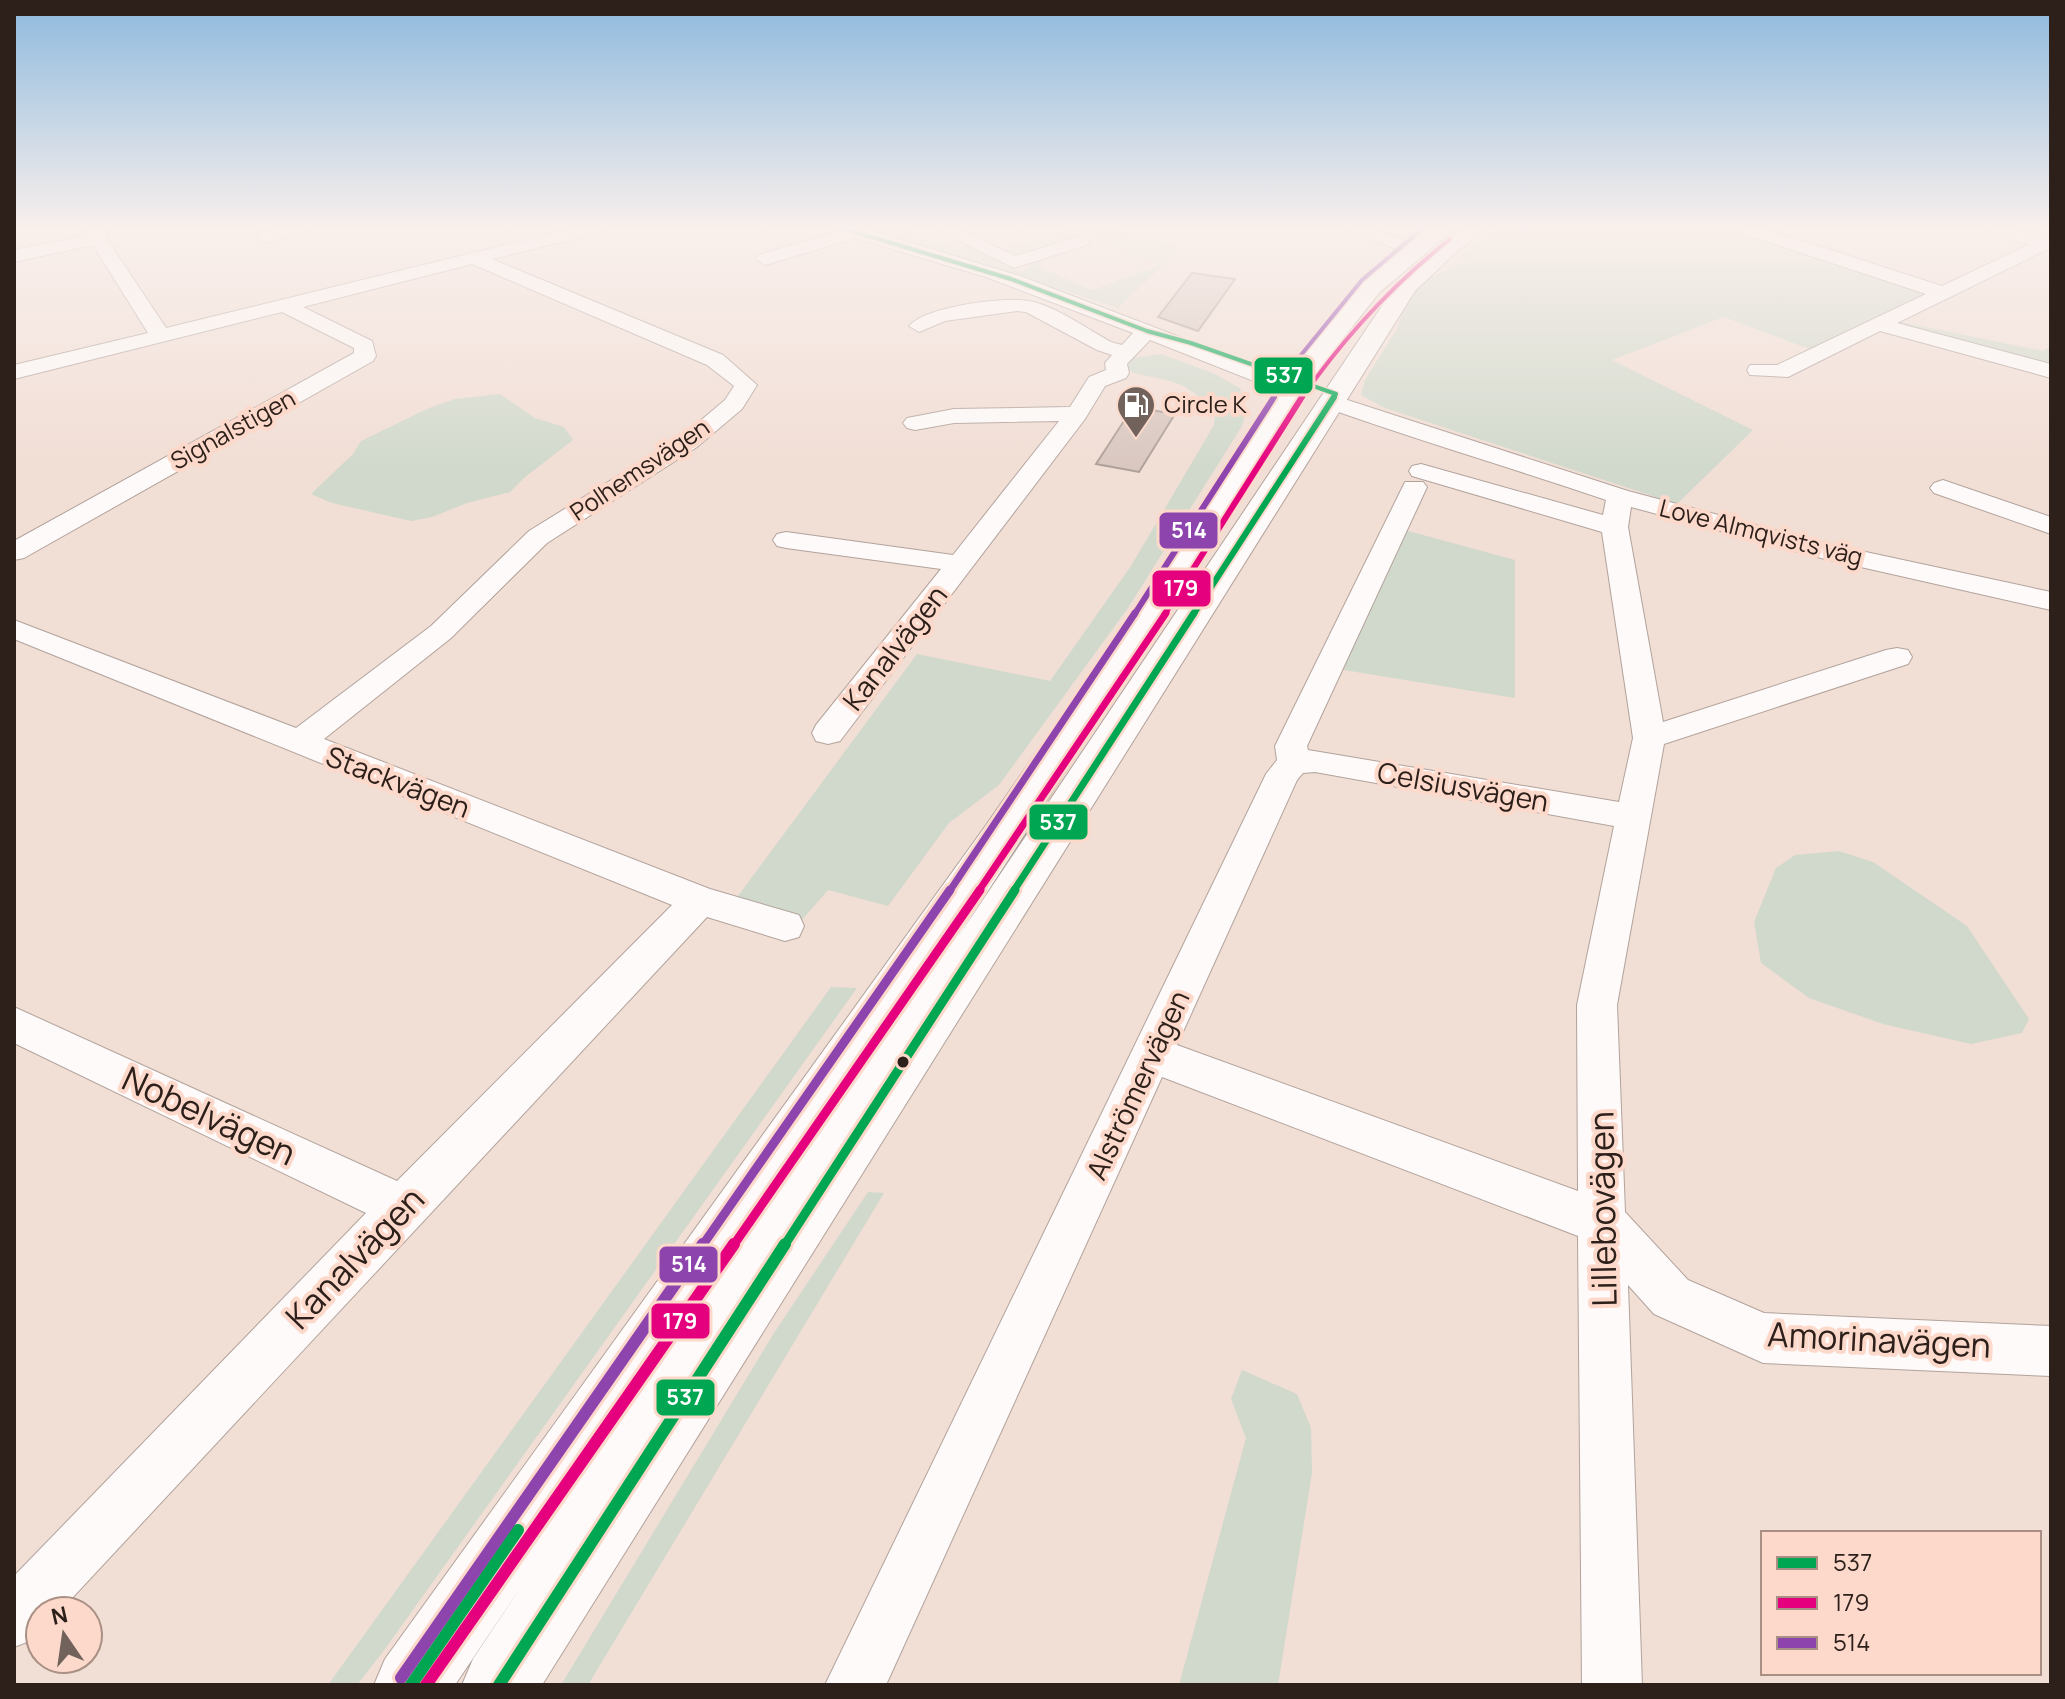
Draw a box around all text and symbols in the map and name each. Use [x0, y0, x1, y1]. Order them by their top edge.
line badge: 537 [1253, 356, 1314, 395]
text: 537 [1265, 360, 1303, 390]
street label: Signalstigen [164, 381, 301, 477]
fuel station icon: Circle K [1115, 384, 1157, 439]
place label: Circle K [1164, 387, 1248, 420]
street label: Polhemsvägen [563, 410, 715, 528]
street label: Love Almqvists väg [1656, 490, 1866, 573]
line badge: 514 [1158, 511, 1219, 550]
text: 514 [1171, 515, 1207, 545]
line badge: 179 [1151, 569, 1212, 608]
text: 179 [1163, 573, 1199, 603]
street label: Kanalvägen [833, 577, 955, 718]
street label: Stackvägen [321, 736, 476, 826]
street label: Celsiusvägen [1375, 752, 1552, 820]
line badge: 537 [1028, 803, 1089, 841]
text: 537 [1039, 807, 1077, 837]
street label: Alströmervägen [1077, 984, 1198, 1185]
unlabelled marker [895, 1054, 911, 1070]
street label: Nobelvägen [115, 1055, 304, 1175]
street label: Lillebovägen [1577, 1111, 1627, 1307]
street label: Kanalvägen [275, 1176, 434, 1338]
line badge: 514 [658, 1245, 719, 1284]
text: 514 [671, 1249, 707, 1279]
line badge: 179 [650, 1302, 711, 1340]
text: 179 [662, 1306, 698, 1336]
street label: Amorinavägen [1766, 1310, 1992, 1368]
line badge: 537 [655, 1378, 716, 1417]
text: 537 [666, 1382, 704, 1412]
legend [1761, 1531, 2041, 1675]
text: 537 [1833, 1545, 1872, 1578]
text: 179 [1833, 1585, 1869, 1618]
north arrow [24, 1595, 104, 1675]
text: N [48, 1599, 71, 1632]
text: 514 [1833, 1625, 1870, 1658]

